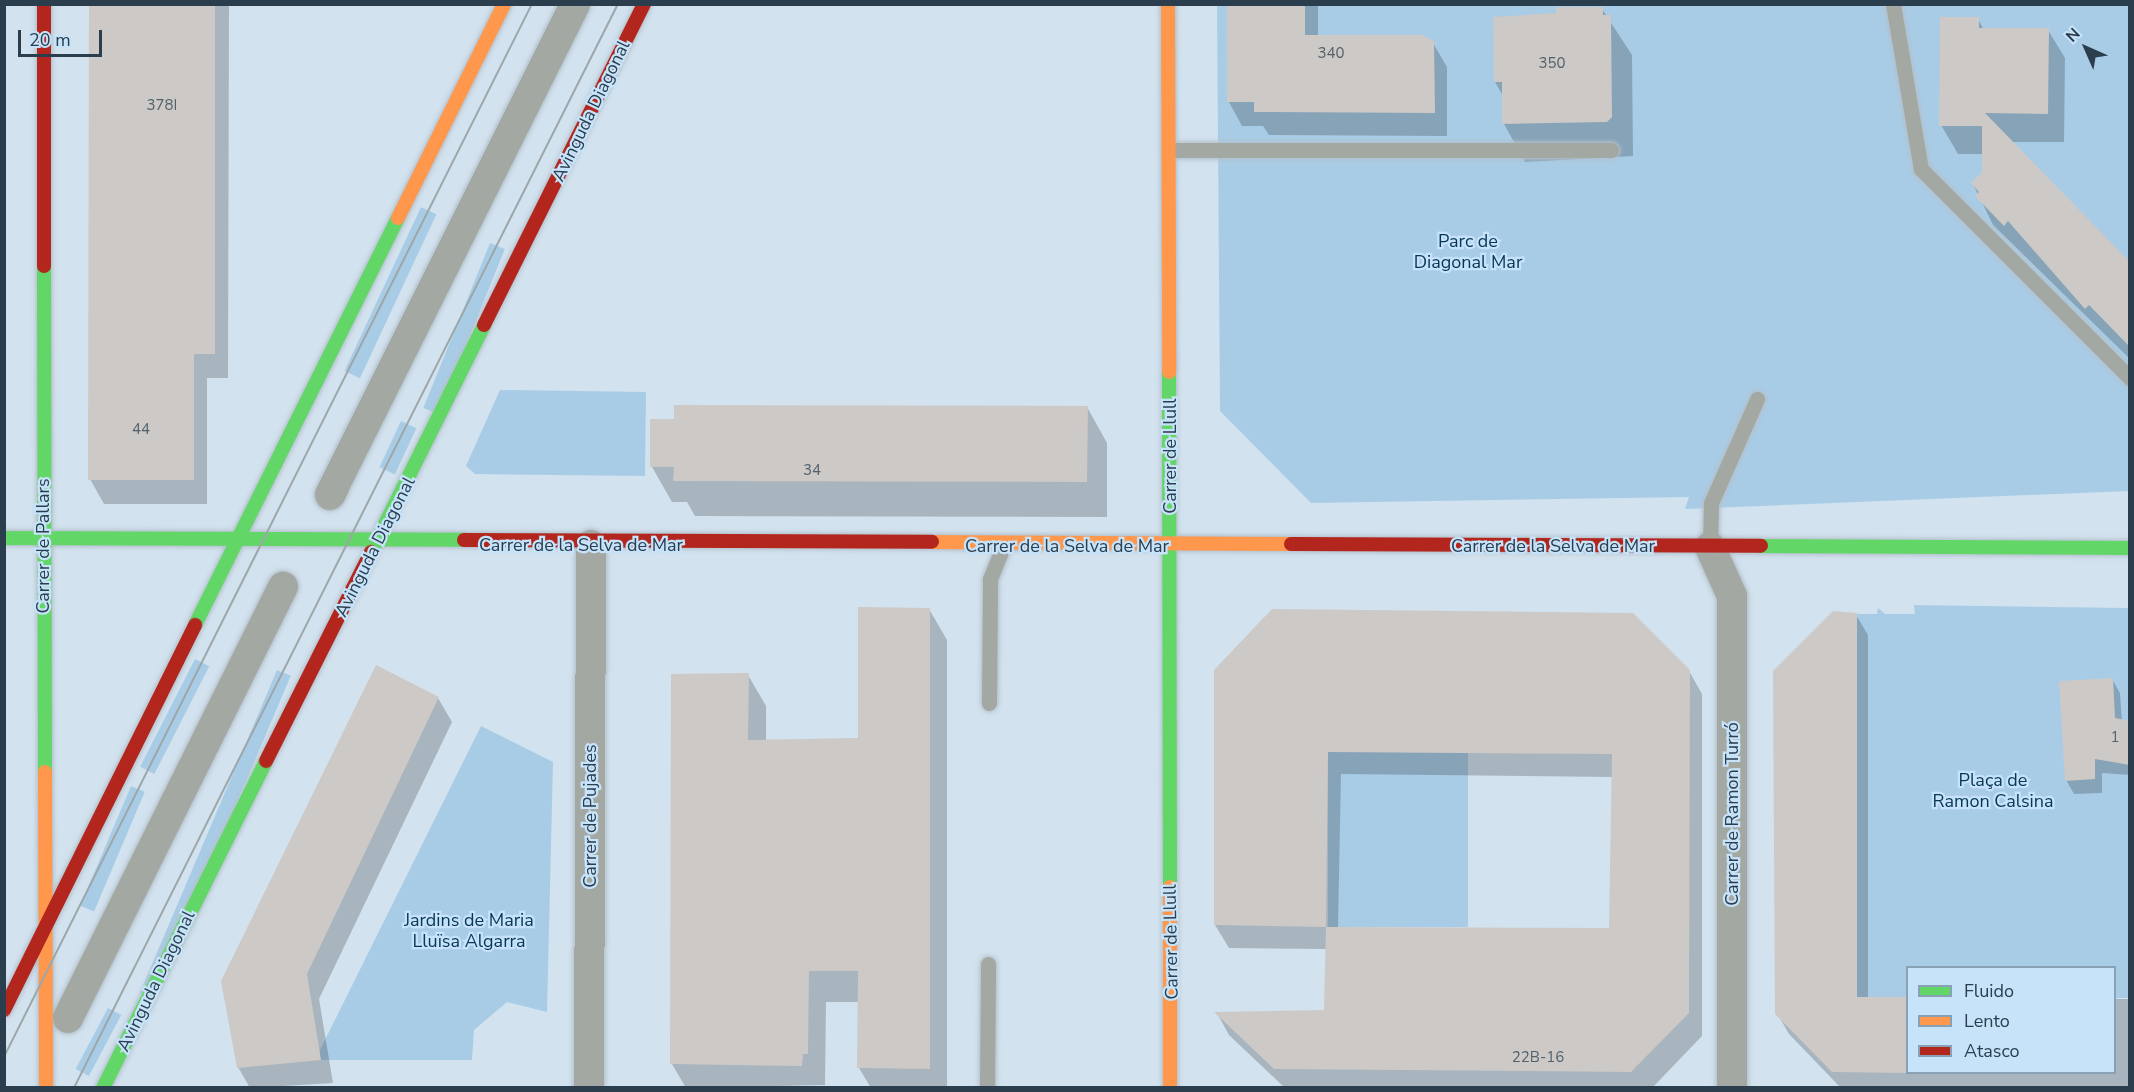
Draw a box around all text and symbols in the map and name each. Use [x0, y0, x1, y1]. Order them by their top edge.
scale bar [21, 18, 105, 56]
north arrow [2056, 18, 2116, 78]
text: N [2061, 23, 2085, 47]
text: 20 m [29, 28, 71, 52]
street label: Avinguda Diagonal [547, 37, 635, 185]
house number: 340 [1318, 45, 1344, 63]
house number: 350 [1539, 55, 1565, 73]
house number: 378I [147, 97, 177, 115]
park label: Parc de Diagonal Mar [1414, 231, 1522, 274]
street label: Carrer de Llull [1159, 398, 1181, 514]
house number: 44 [132, 421, 150, 439]
house number: 34 [803, 462, 821, 480]
street label: Avinguda Diagonal [330, 473, 420, 621]
street label: Carrer de Pallars [32, 478, 54, 614]
street label: Carrer de la Selva de Mar [479, 534, 683, 556]
street label: Carrer de la Selva de Mar [965, 535, 1169, 557]
street label: Carrer de la Selva de Mar [1451, 535, 1655, 557]
street label: Carrer de Ramon Turró [1721, 722, 1743, 906]
house number: 1 [2111, 729, 2119, 747]
street label: Carrer de Pujades [579, 744, 601, 888]
park label: Plaça de Ramon Calsina [1932, 770, 2054, 812]
street label: Carrer de Llull [1159, 884, 1183, 1000]
street label: Avinguda Diagonal [112, 907, 200, 1055]
park label: Jardins de Maria Lluïsa Algarra [404, 910, 534, 952]
legend [1906, 966, 2116, 1074]
text: Fluido [1964, 979, 2014, 1003]
text: Lento [1964, 1009, 2010, 1033]
text: Atasco [1964, 1039, 2020, 1063]
house number: 22B-16 [1512, 1049, 1564, 1067]

